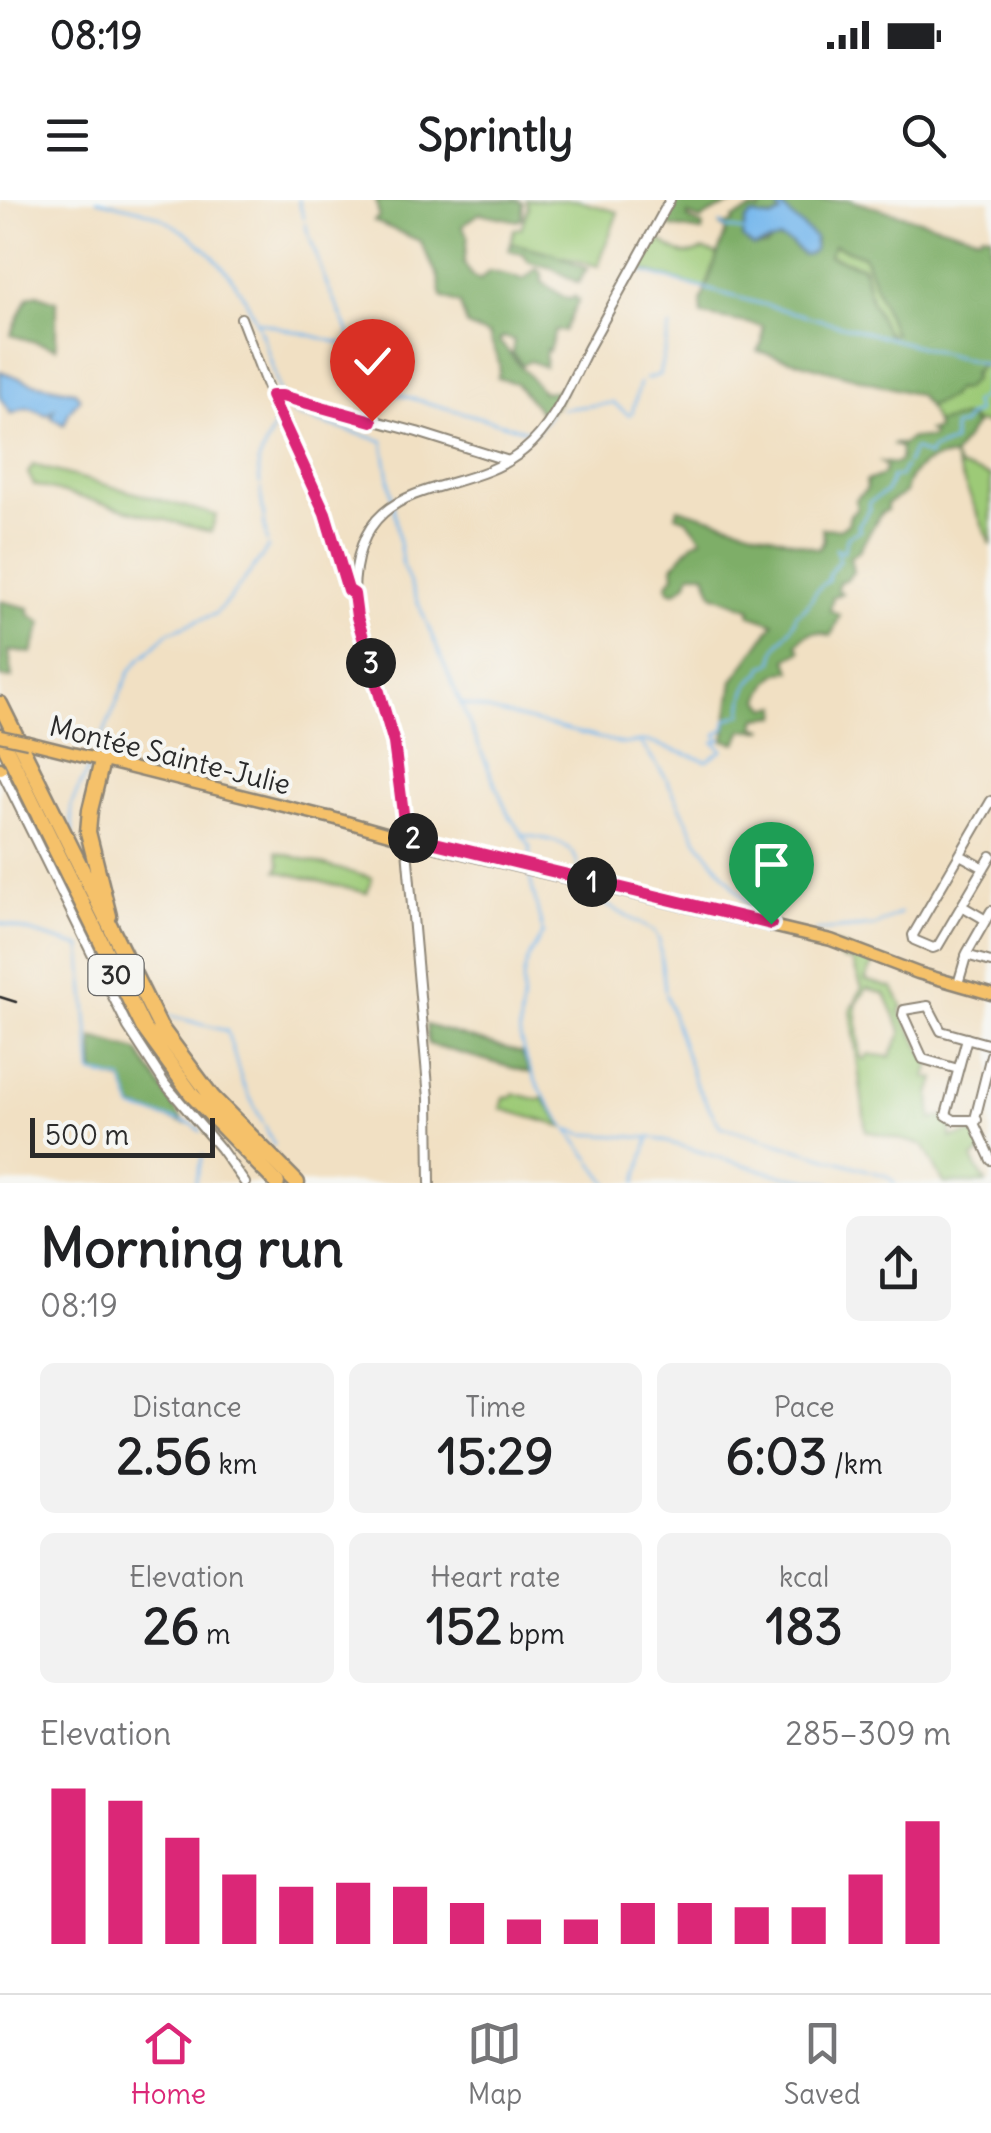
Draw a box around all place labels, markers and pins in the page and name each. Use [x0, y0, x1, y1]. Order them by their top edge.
pin [330, 319, 415, 422]
pin: 3 [346, 638, 396, 688]
pin: 2 [388, 813, 438, 863]
pin [729, 822, 814, 925]
pin: 1 [567, 857, 617, 907]

